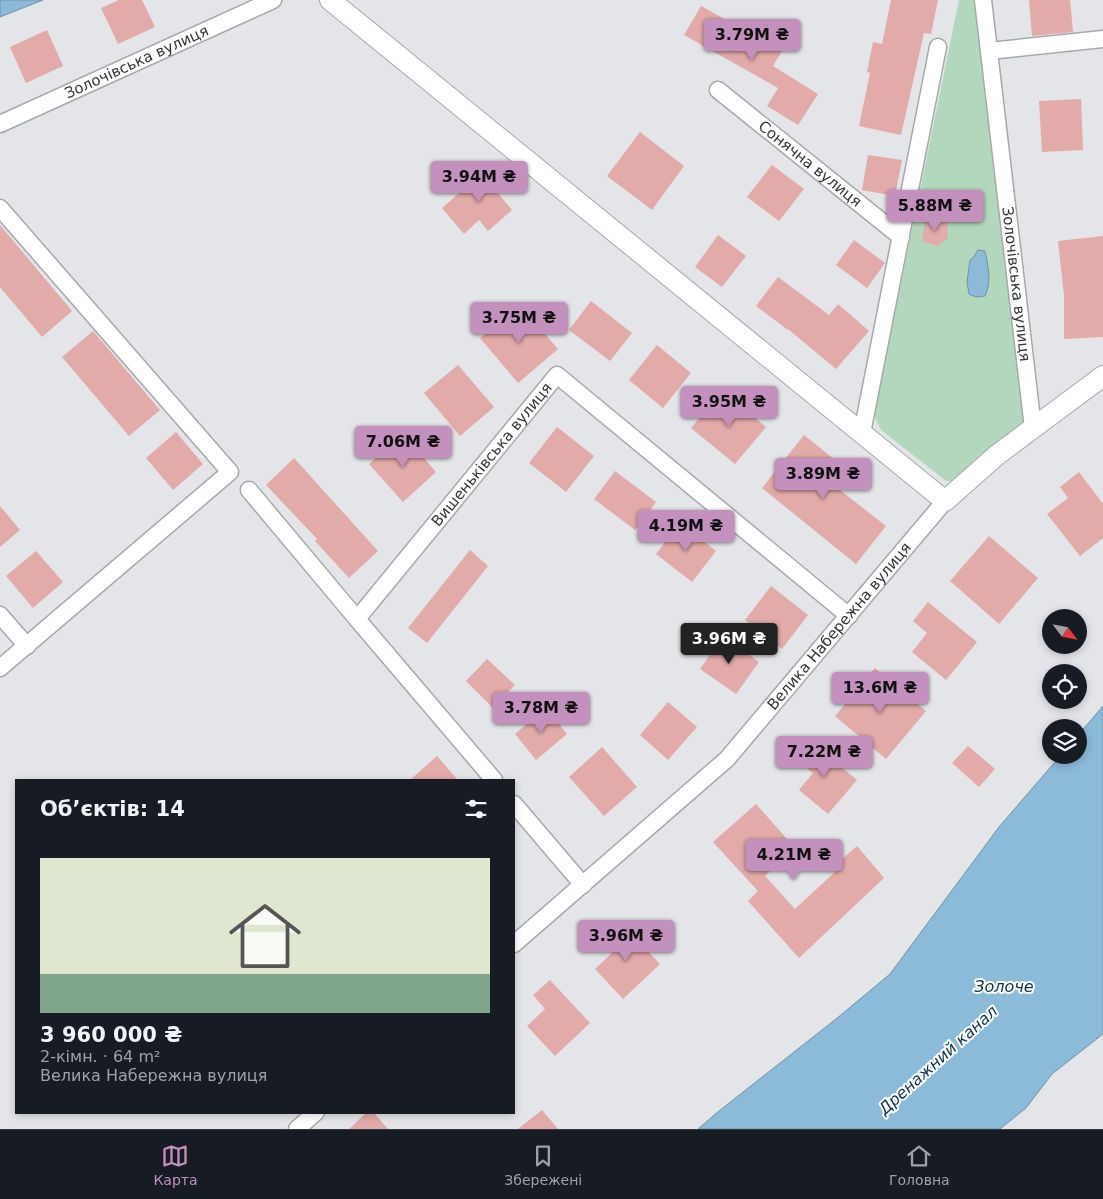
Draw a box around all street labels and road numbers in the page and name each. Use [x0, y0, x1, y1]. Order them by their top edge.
street label: Золочівська вулиця [62, 22, 211, 102]
street label: Сонячна вулиця [755, 117, 865, 211]
street label: Золочівська вулиця [998, 206, 1034, 363]
street label: Вишеньківська вулиця [428, 379, 556, 530]
street label: Велика Набережна вулиця [764, 539, 915, 713]

